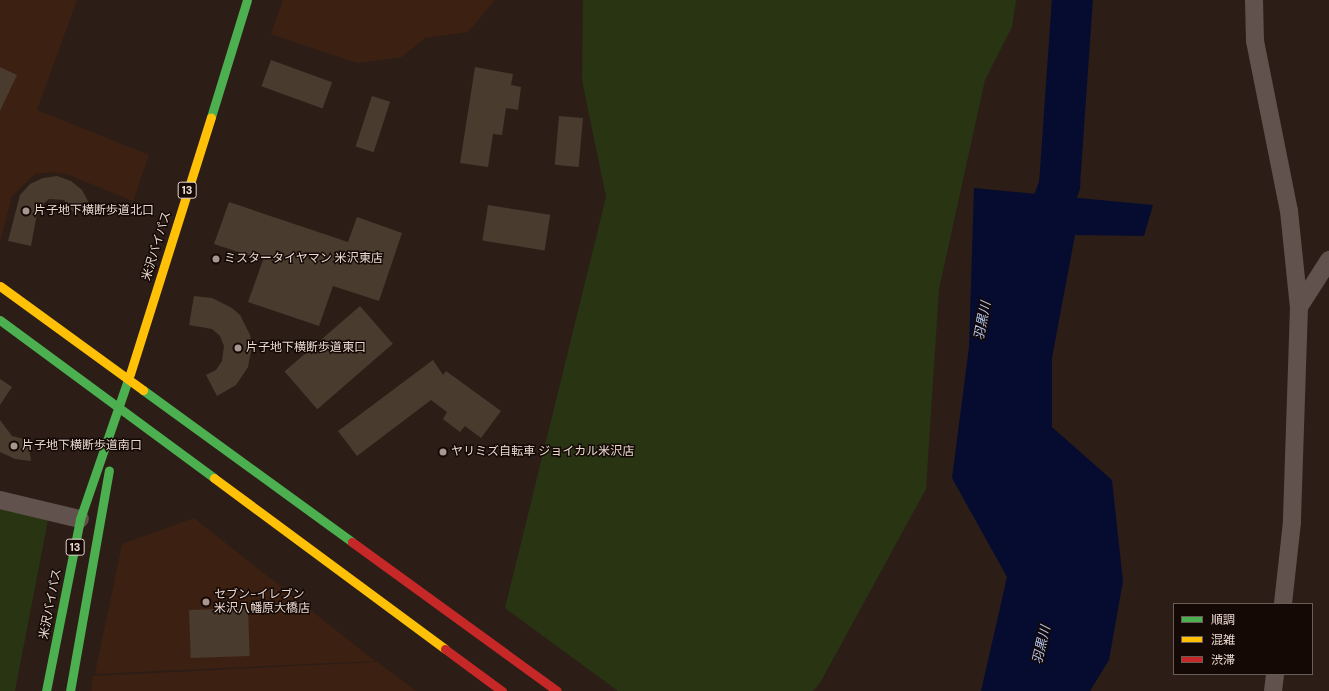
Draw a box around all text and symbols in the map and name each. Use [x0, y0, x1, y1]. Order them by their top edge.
road number: 13 [177, 181, 197, 199]
place label: 片子地下横断歩道北口 [34, 204, 154, 218]
marker: 片子地下横断歩道北口 [21, 206, 31, 216]
street label: 米沢バイパス [140, 209, 174, 283]
place label: ミスタータイヤマン 米沢東店 [224, 252, 383, 266]
marker: ミスタータイヤマン 米沢東店 [211, 254, 221, 264]
water label: 羽黒川 [972, 300, 994, 342]
place label: 片子地下横断歩道東口 [246, 341, 366, 355]
marker: 片子地下横断歩道東口 [233, 343, 243, 353]
place label: 片子地下横断歩道南口 [22, 439, 142, 453]
marker: 片子地下横断歩道南口 [9, 441, 19, 451]
place label: ヤリミズ自転車 ジョイカル米沢店 [451, 445, 634, 459]
marker: ヤリミズ自転車 ジョイカル米沢店 [438, 447, 448, 457]
road number: 13 [65, 538, 85, 556]
street label: 米沢バイパス [37, 567, 65, 641]
place label: セブン-イレブン 米沢八幡原大橋店 [214, 588, 310, 616]
marker: セブン-イレブン 米沢八幡原大橋店 [201, 597, 211, 607]
legend [1173, 603, 1313, 675]
text: 順調 [1211, 612, 1235, 628]
water label: 羽黒川 [1030, 624, 1054, 666]
text: 混雑 [1211, 632, 1235, 648]
text: 渋滞 [1211, 652, 1235, 668]

